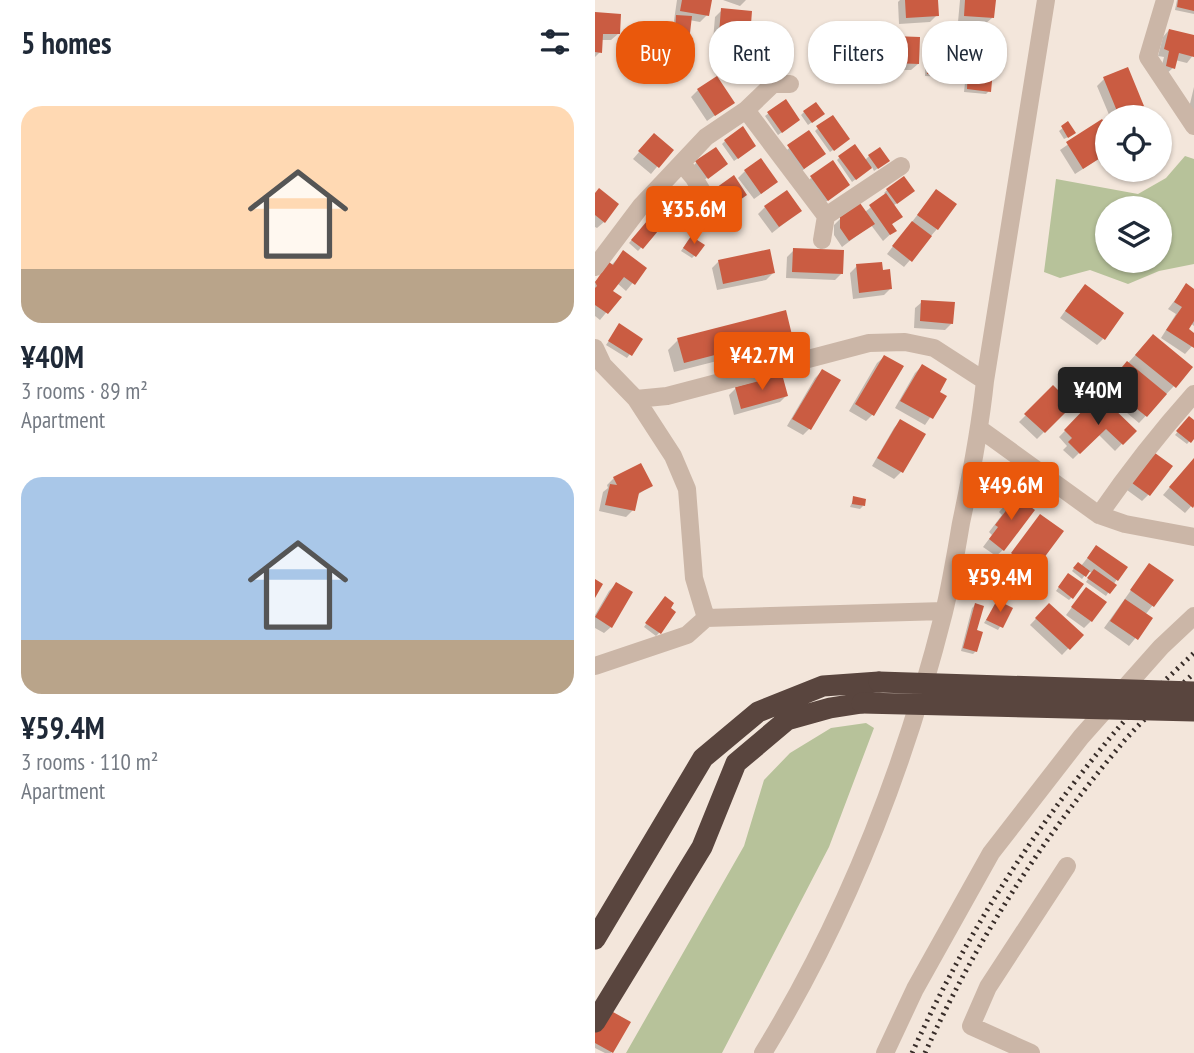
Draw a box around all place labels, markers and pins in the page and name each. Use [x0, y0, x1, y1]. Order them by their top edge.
pin: ¥35.6M [637, 187, 751, 246]
pin: ¥42.7M [705, 332, 819, 392]
pin: ¥40M [1057, 368, 1139, 427]
pin: ¥49.6M [954, 462, 1068, 522]
pin: ¥59.4M [943, 554, 1057, 614]

